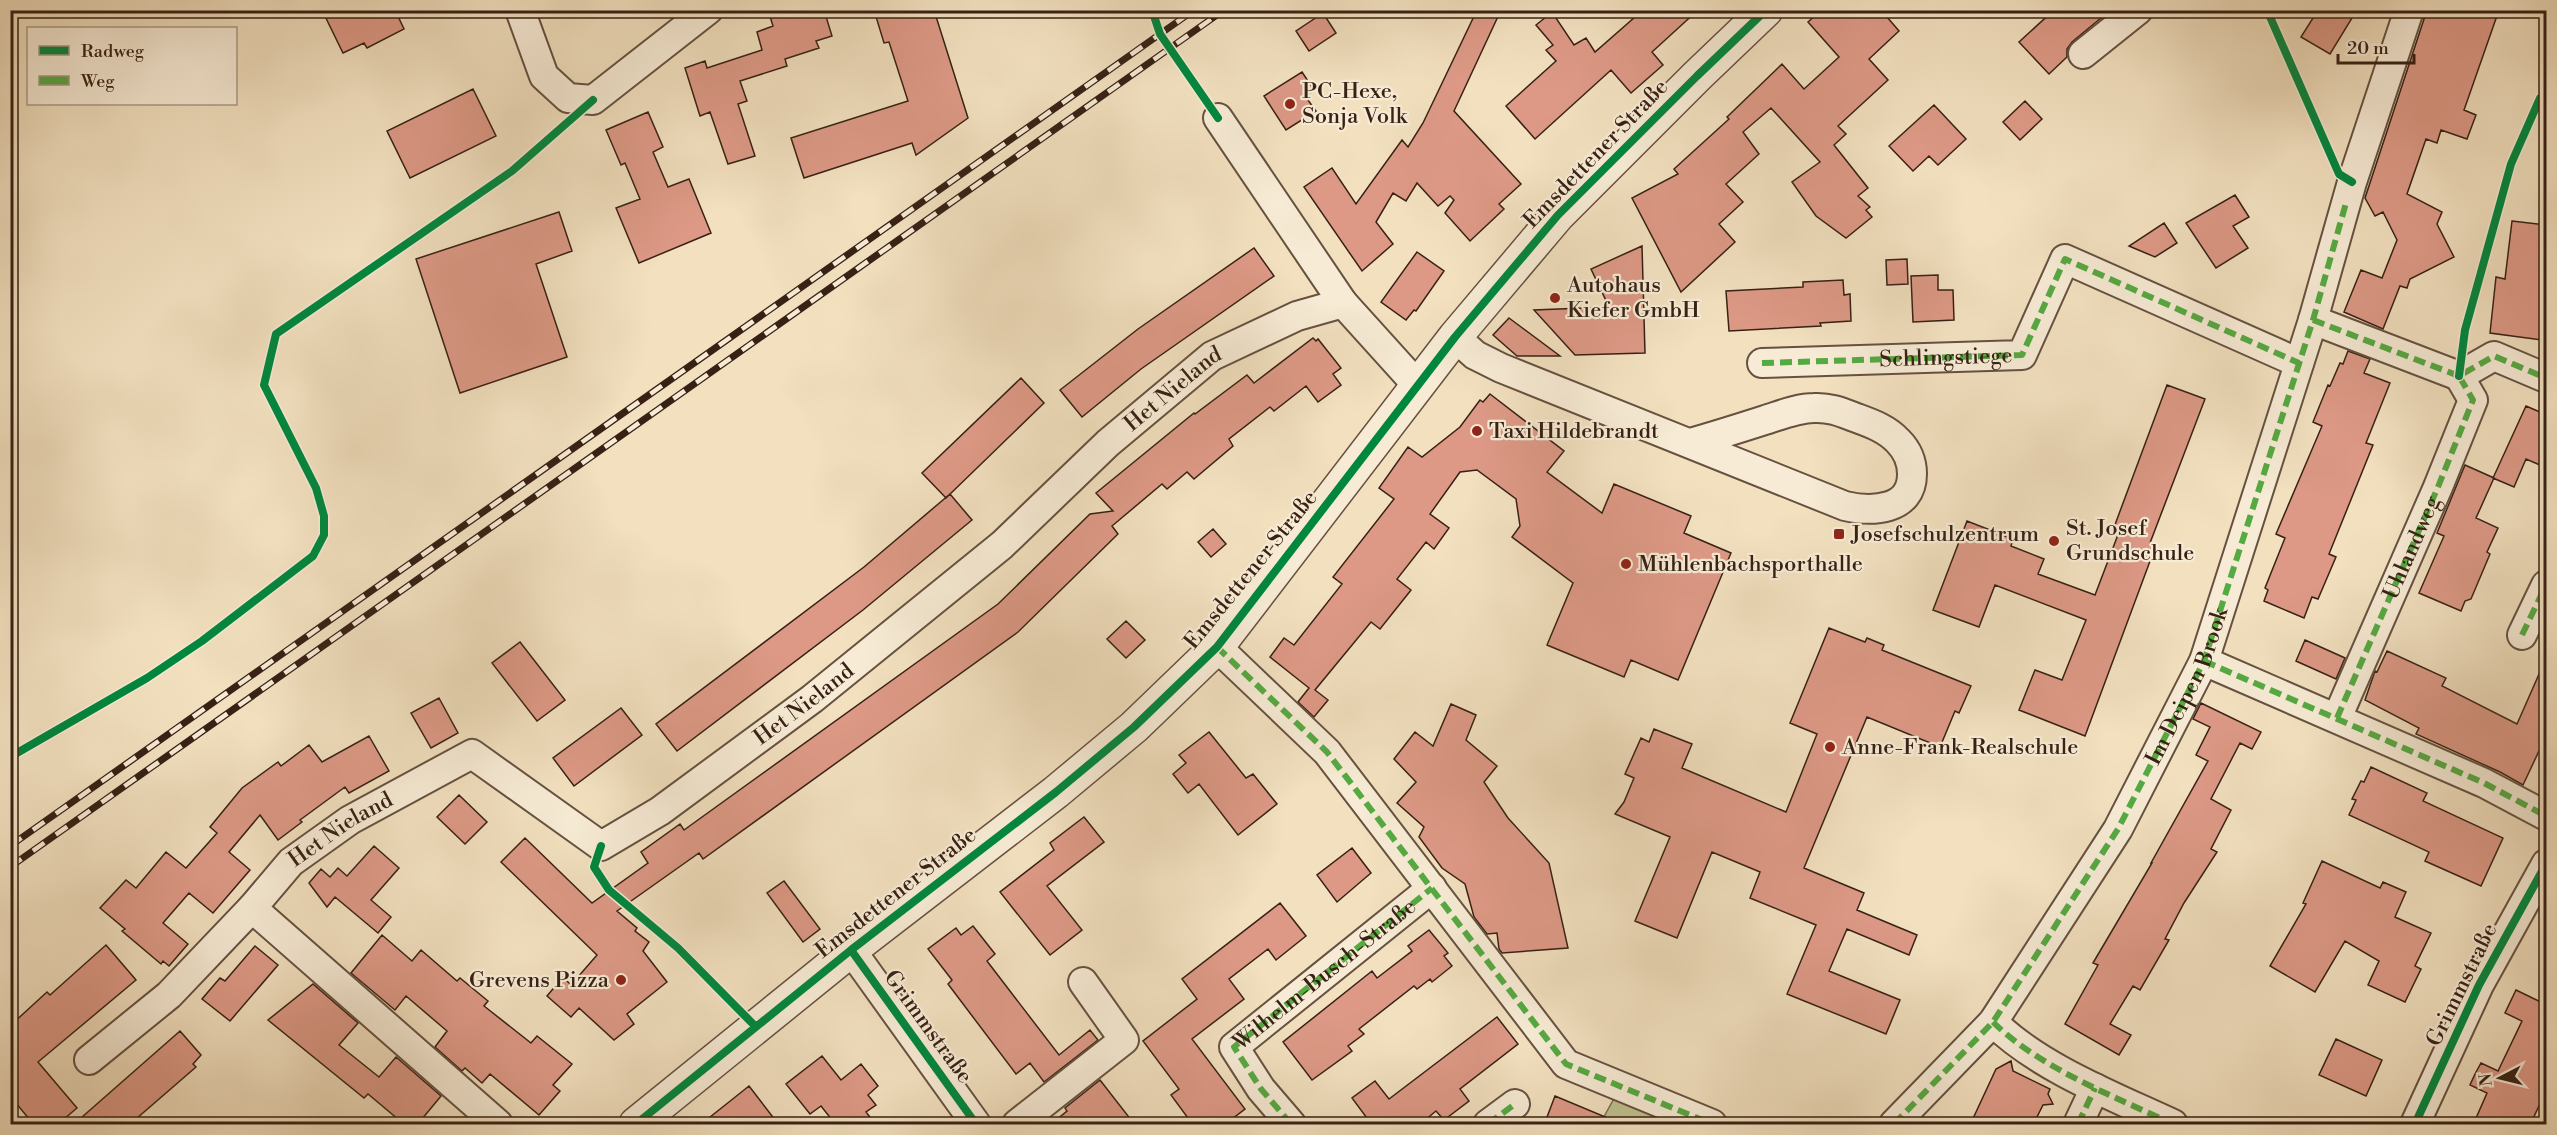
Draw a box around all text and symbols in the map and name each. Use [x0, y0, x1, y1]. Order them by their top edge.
legend [27, 27, 237, 105]
scale bar [2338, 27, 2414, 65]
text: 20 m [2347, 37, 2389, 60]
text: Radweg [81, 40, 145, 63]
text: Weg [80, 70, 115, 93]
street label: Emsdettener Straße [1518, 74, 1674, 234]
place label: PC-Hexe, Sonja Volk [1302, 78, 1409, 130]
marker: PC-Hexe, Sonja Volk [1283, 97, 1297, 111]
place label: Autohaus Kiefer GmbH [1566, 272, 1700, 324]
marker: Autohaus Kiefer GmbH [1548, 291, 1562, 305]
street label: Het Nieland [1119, 340, 1226, 437]
street label: Schlingstiege [1879, 342, 2013, 373]
place label: Taxi Hildebrandt [1489, 418, 1659, 445]
marker: Taxi Hildebrandt [1470, 424, 1484, 438]
street label: Emsdettener Straße [1179, 485, 1323, 655]
street label: Uhlandweg [2377, 491, 2446, 604]
place label: St. Josef Grundschule [2066, 515, 2194, 567]
place label: Josefschulzentrum [1850, 521, 2039, 548]
marker: Josefschulzentrum [1832, 527, 1846, 541]
marker: St. Josef Grundschule [2047, 534, 2061, 548]
place label: Mühlenbachsporthalle [1638, 551, 1863, 578]
marker: Mühlenbachsporthalle [1619, 557, 1633, 571]
street label: Im Deipen Brook [2140, 603, 2234, 769]
street label: Het Nieland [748, 657, 860, 751]
place label: Anne-Frank-Realschule [1841, 734, 2078, 761]
marker: Anne-Frank-Realschule [1823, 740, 1837, 754]
street label: Het Nieland [283, 786, 398, 873]
street label: Emsdettener Straße [810, 822, 982, 964]
street label: Wilhelm-Busch-Straße [1227, 893, 1421, 1057]
street label: Grimmstraße [2421, 919, 2503, 1051]
street label: Grimmstraße [878, 965, 978, 1089]
place label: Grevens Pizza [469, 967, 610, 994]
marker: Grevens Pizza [614, 973, 628, 987]
north arrow [2470, 1048, 2530, 1108]
text: N [2475, 1072, 2497, 1087]

